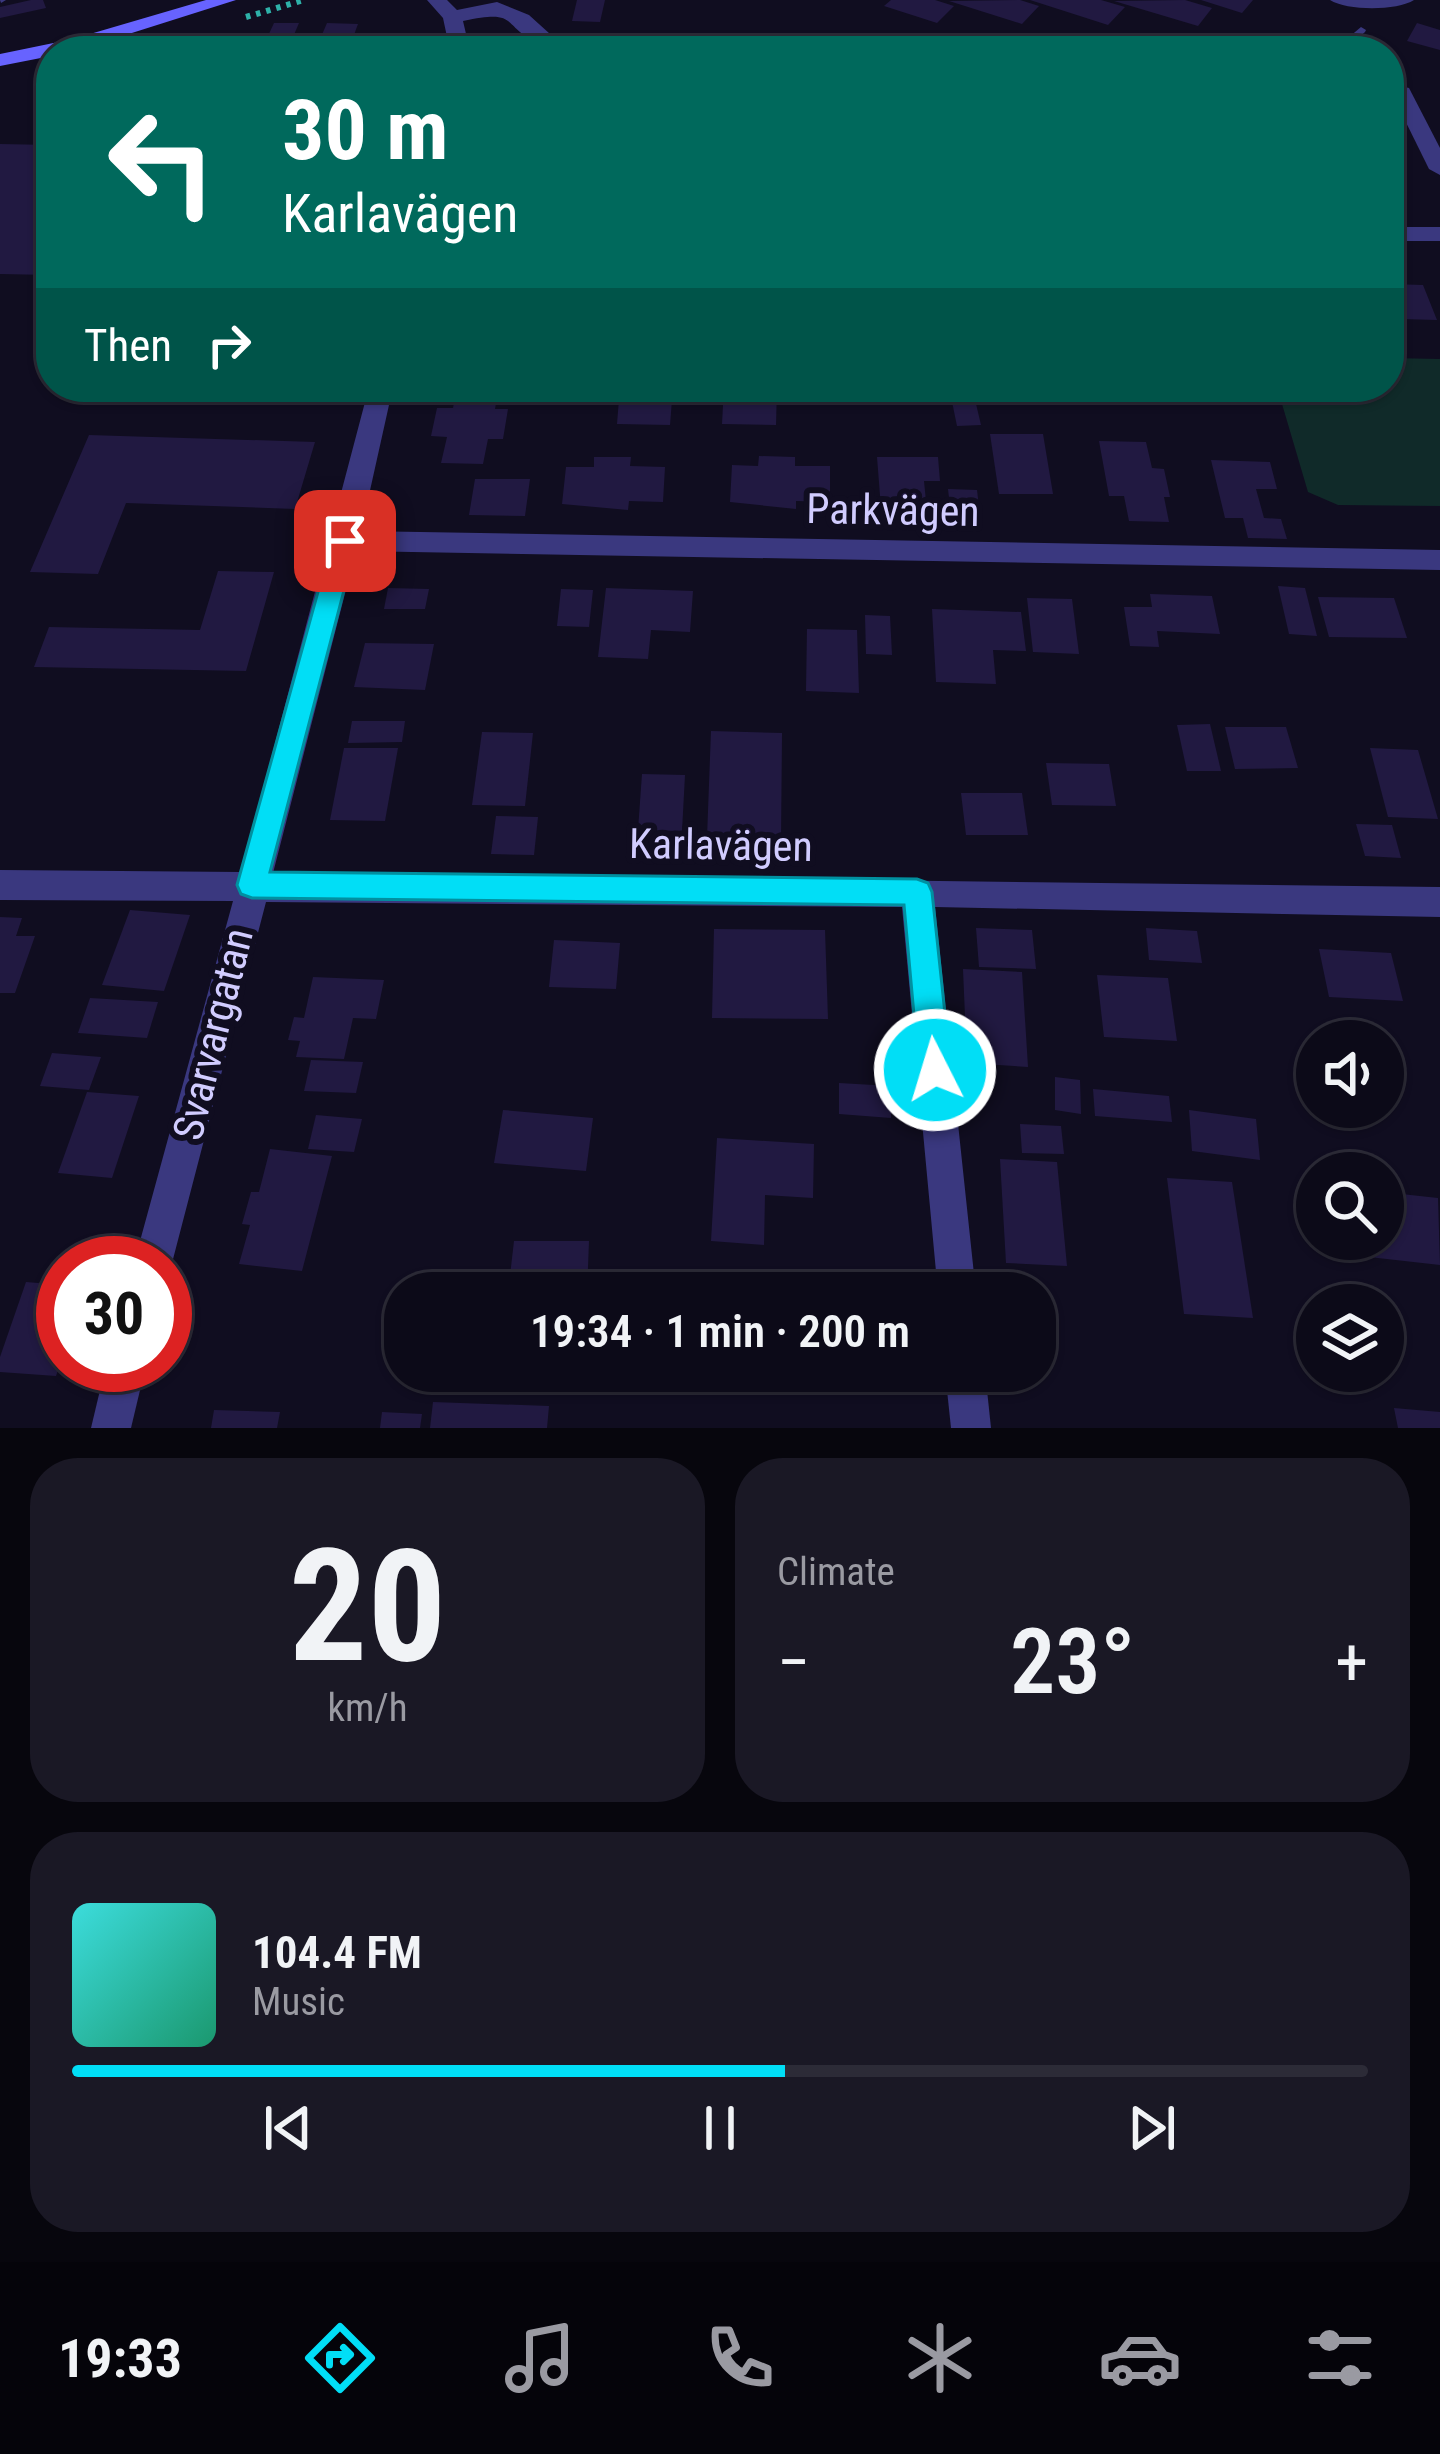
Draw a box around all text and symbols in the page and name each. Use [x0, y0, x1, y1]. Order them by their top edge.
text: 30 m [282, 81, 449, 180]
icon: left [84, 84, 240, 240]
text: Karlavägen [282, 182, 518, 245]
icon: right [196, 312, 262, 378]
text: Then [84, 319, 172, 372]
street label: Parkvägen [806, 484, 980, 536]
pin [294, 490, 396, 592]
icon: arrive [312, 508, 378, 574]
street label: Karlavägen [629, 819, 813, 871]
street label: Svarvargatan [163, 923, 263, 1145]
position arrow [872, 1007, 998, 1133]
map controls [1296, 1020, 1404, 1392]
button: sound [1296, 1020, 1404, 1128]
button: search [1296, 1152, 1404, 1260]
speed limit sign: 30 [36, 1236, 192, 1392]
button: layers [1296, 1284, 1404, 1392]
text: 19:34 · 1 min · 200 m [530, 1305, 910, 1358]
text: 20 [289, 1515, 446, 1698]
text: Climate [777, 1549, 895, 1595]
text: 23° [1010, 1610, 1135, 1715]
text: − [777, 1624, 810, 1701]
text: + [1335, 1624, 1368, 1701]
text: km/h [327, 1685, 408, 1731]
text: 104.4 FM [252, 1926, 422, 1979]
text: Music [252, 1979, 345, 2025]
icon: previous [255, 2095, 321, 2161]
icon: pause [687, 2095, 753, 2161]
icon: next [1119, 2095, 1185, 2161]
icon: directions [298, 2316, 382, 2400]
icon: music [498, 2316, 582, 2400]
icon: phone [698, 2316, 782, 2400]
icon: climate [898, 2316, 982, 2400]
icon: car [1098, 2316, 1182, 2400]
icon: filters [1298, 2316, 1382, 2400]
text: 19:33 [58, 2327, 182, 2390]

